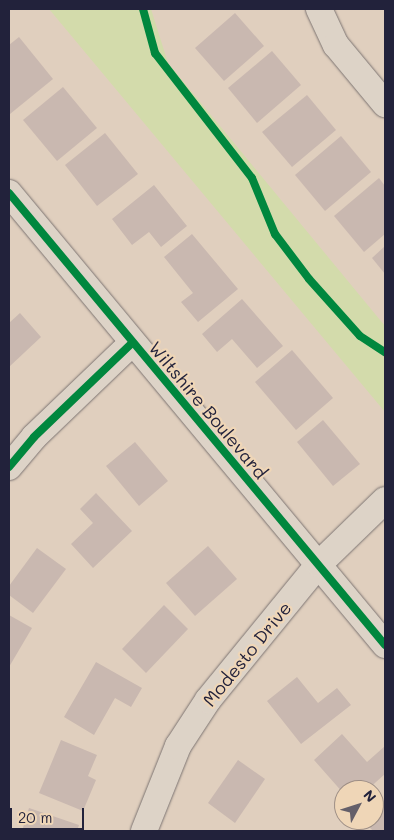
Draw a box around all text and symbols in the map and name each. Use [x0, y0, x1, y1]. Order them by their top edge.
street label: Wiltshire Boulevard [144, 337, 272, 483]
street label: Modesto Drive [198, 597, 296, 711]
north arrow [334, 780, 384, 830]
text: N [359, 785, 381, 806]
scale bar [12, 798, 86, 830]
text: 20 m [18, 807, 52, 827]

